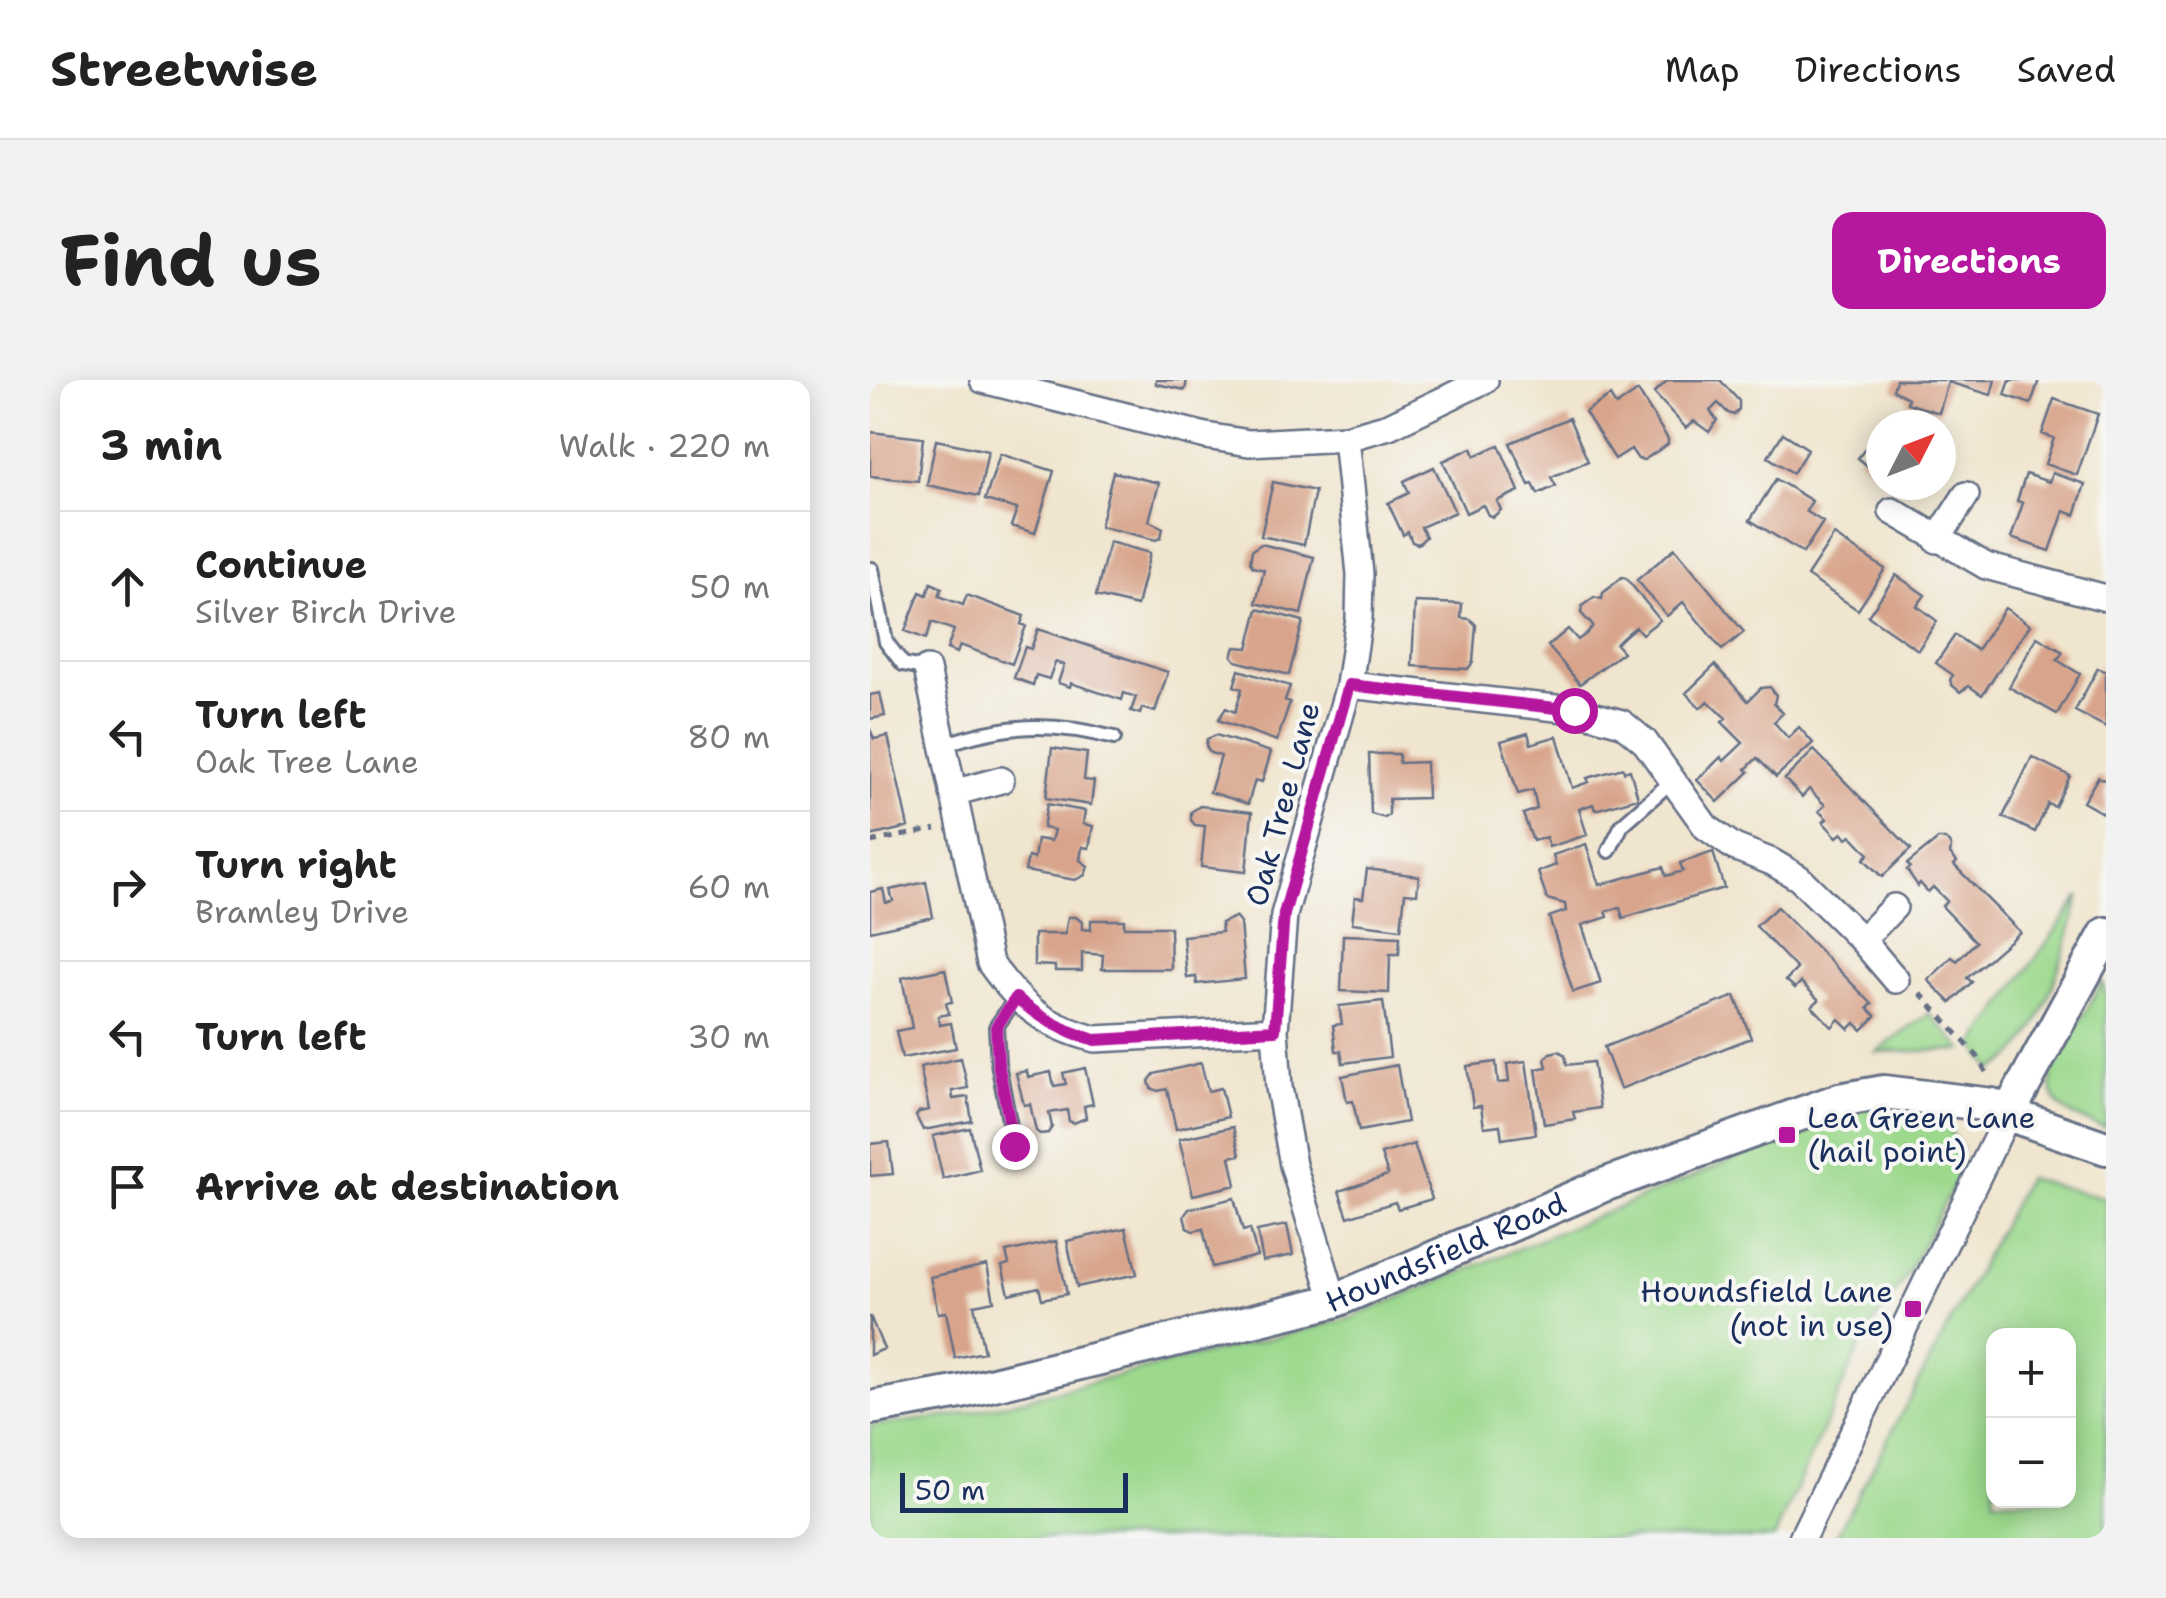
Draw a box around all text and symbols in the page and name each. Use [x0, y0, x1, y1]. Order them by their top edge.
text: Streetwise [50, 37, 318, 101]
text: Map [1665, 46, 1740, 93]
text: Directions [1795, 46, 1962, 93]
text: Saved [2017, 46, 2116, 93]
button: Directions [1832, 212, 2106, 309]
text: Find us [60, 214, 322, 307]
north arrow [1866, 410, 1956, 500]
text: 3 min [100, 417, 222, 473]
text: Walk · 220 m [559, 424, 770, 467]
text: Continue [195, 539, 367, 590]
icon: ahead [100, 559, 155, 614]
text: 50 m [690, 565, 770, 608]
text: Silver Birch Drive [195, 590, 457, 633]
route start [1552, 688, 1598, 734]
text: Turn left [195, 689, 367, 740]
street label: Oak Tree Lane [1236, 697, 1329, 910]
icon: left [100, 709, 155, 764]
text: 80 m [687, 715, 770, 758]
text: Oak Tree Lane [195, 740, 419, 783]
text: Turn right [195, 839, 397, 890]
icon: right [100, 859, 155, 914]
text: 60 m [688, 865, 770, 908]
text: Bramley Drive [195, 890, 409, 933]
icon: left [100, 1009, 155, 1064]
text: Turn left [195, 1011, 367, 1062]
text: 30 m [687, 1015, 770, 1058]
place label: Lea Green Lane (hail point) [1807, 1097, 2036, 1172]
route end [992, 1124, 1038, 1170]
marker: Lea Green Lane (hail point) [1776, 1124, 1798, 1146]
icon: arrive [100, 1159, 155, 1214]
text: Arrive at destination [195, 1161, 619, 1212]
street label: Houndsfield Road [1319, 1183, 1572, 1322]
place label: Houndsfield Lane (not in use) [1640, 1271, 1893, 1346]
marker: Houndsfield Lane (not in use) [1902, 1298, 1924, 1320]
map controls [1986, 1328, 2076, 1508]
button: + [1986, 1328, 2076, 1418]
button: − [1986, 1418, 2076, 1508]
scale bar [900, 1468, 1128, 1512]
text: 50 m [915, 1471, 985, 1509]

